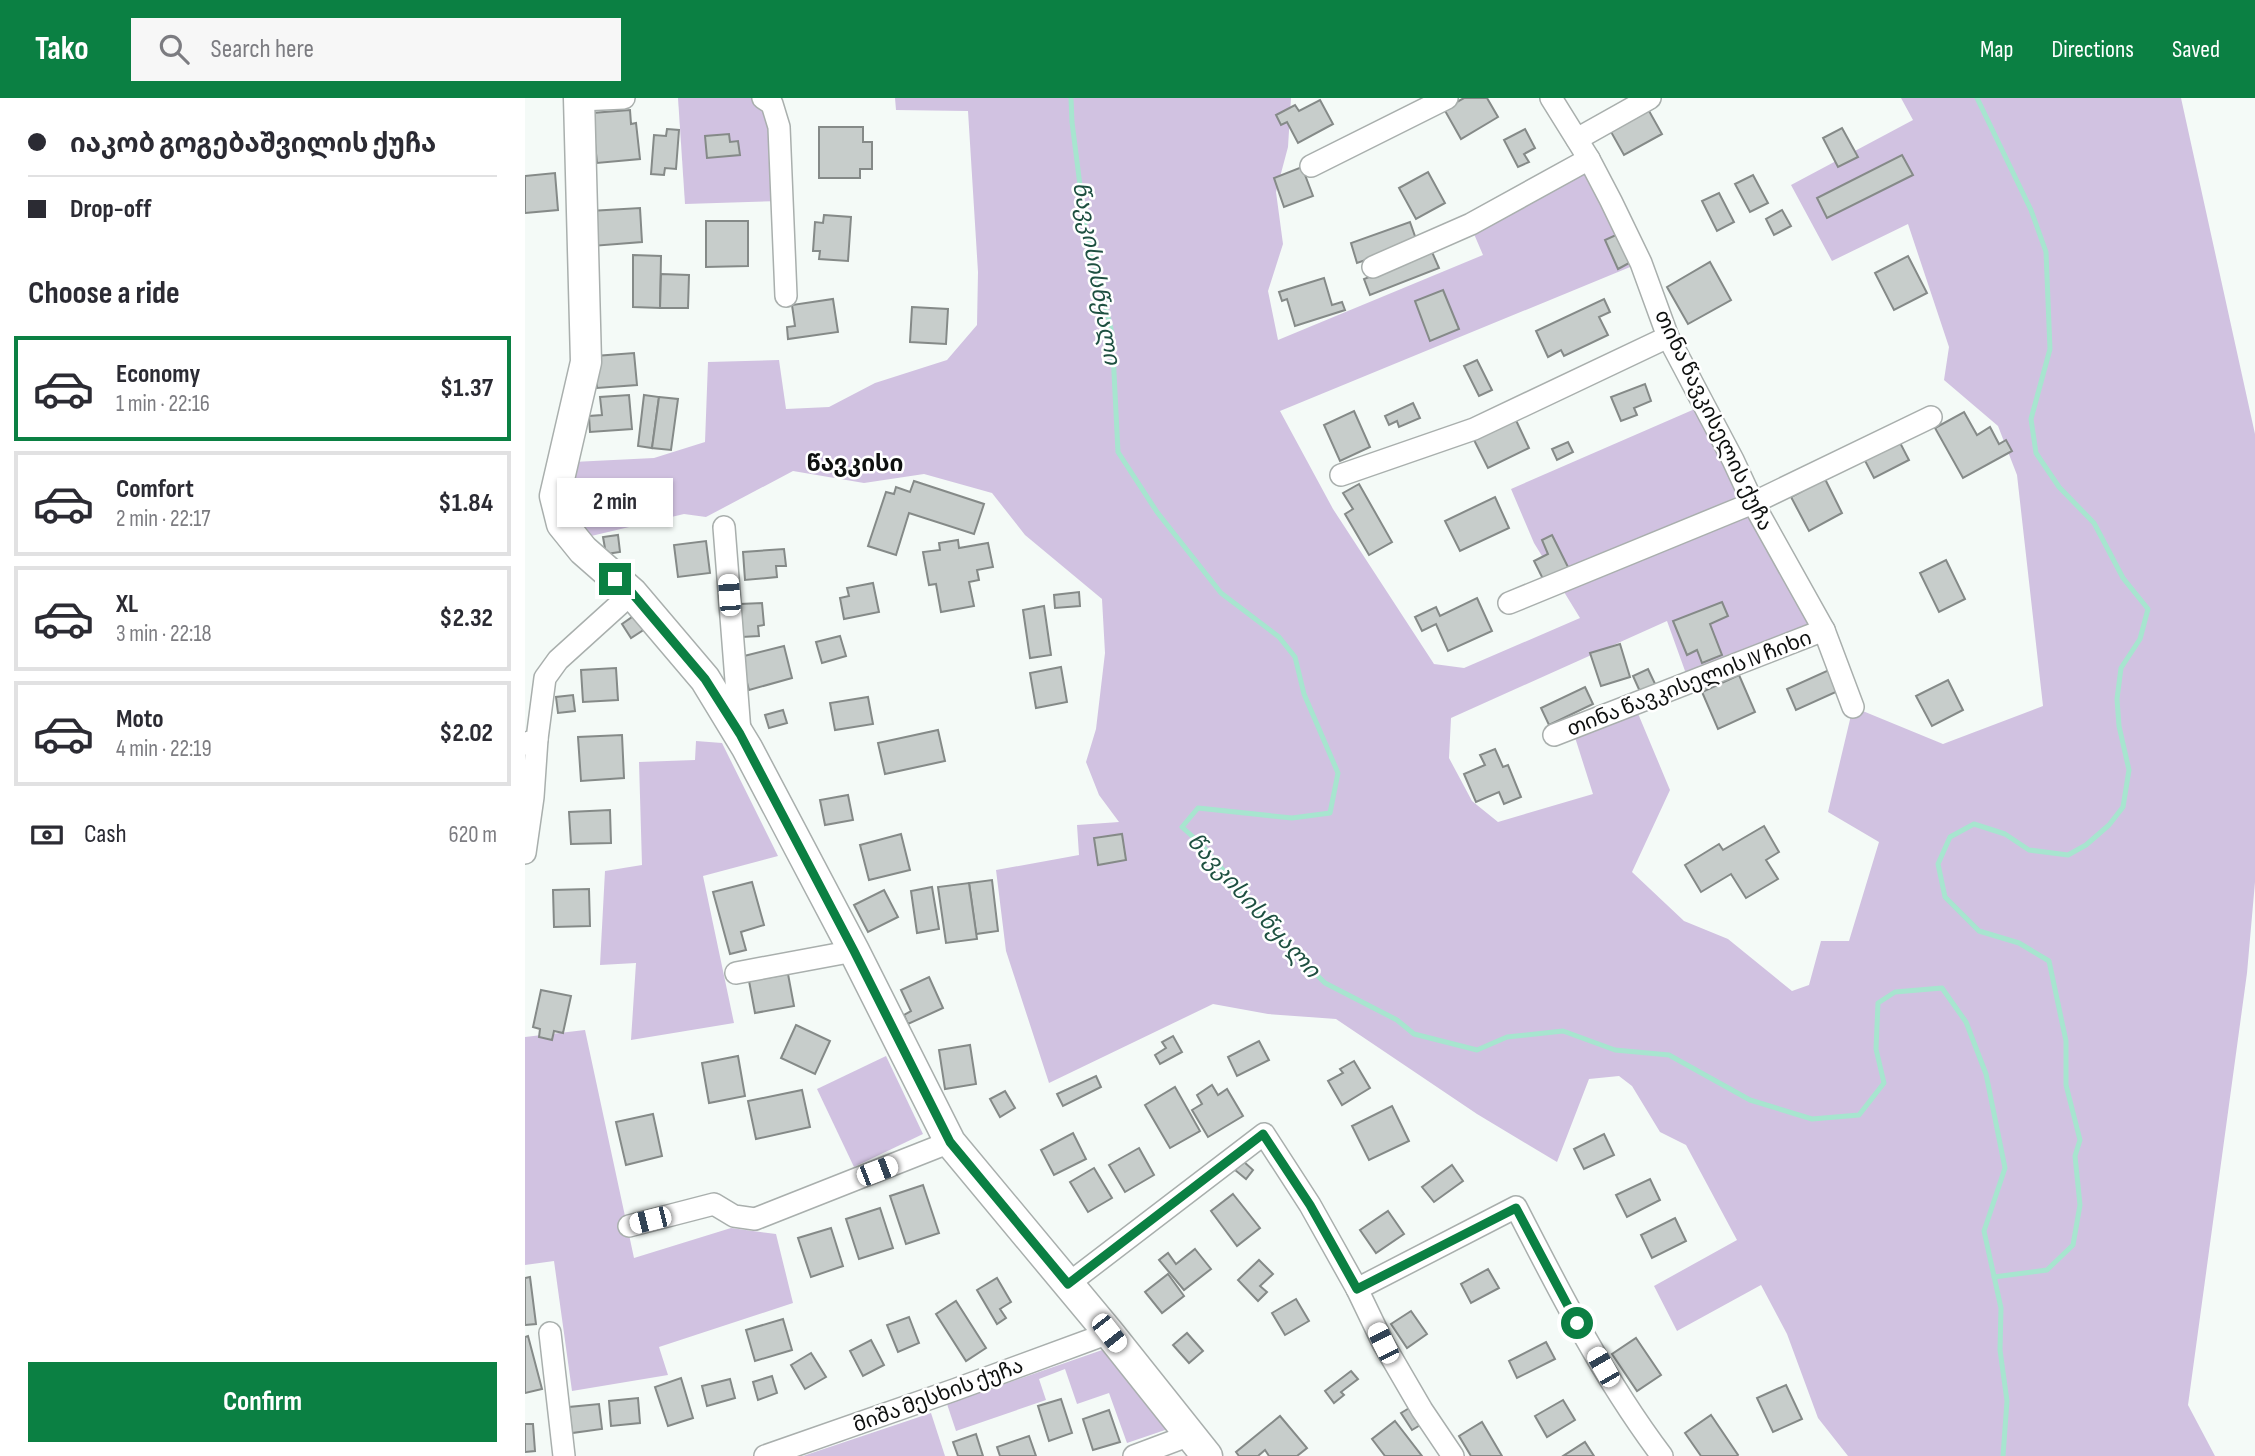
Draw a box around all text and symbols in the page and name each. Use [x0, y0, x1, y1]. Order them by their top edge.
search box [131, 18, 621, 81]
text: Tako [35, 29, 89, 69]
icon: search [155, 30, 193, 68]
text: Search here [211, 34, 314, 65]
text: Map [1980, 35, 2013, 64]
text: Directions [2051, 35, 2134, 64]
text: Saved [2172, 35, 2220, 64]
text: იაკობ გოგებაშვილის ქუჩა [70, 129, 436, 160]
water label: წავკისისწყალი [1066, 180, 1126, 368]
text: Drop-off [70, 194, 151, 225]
text: Choose a ride [28, 274, 180, 313]
street label: თინა წავკისელის ქუჩა [1649, 306, 1778, 535]
icon: car [32, 357, 95, 420]
text: Economy [116, 359, 200, 390]
text: $1.37 [440, 373, 493, 404]
text: 1 min · 22:16 [116, 390, 210, 418]
district label: წავკისი [806, 450, 904, 478]
icon: car [32, 472, 95, 535]
text: Comfort [116, 474, 194, 505]
callout: 2 min [557, 477, 673, 526]
text: $1.84 [438, 488, 493, 519]
text: 2 min [593, 488, 637, 516]
text: 2 min · 22:17 [116, 505, 210, 533]
route end [599, 563, 631, 595]
car [718, 573, 741, 617]
icon: car [32, 587, 95, 650]
text: XL [116, 589, 138, 620]
text: $2.32 [439, 603, 493, 634]
text: 3 min · 22:18 [116, 620, 212, 648]
street label: თინა წავკისელის IV ჩიხი [1563, 625, 1815, 742]
icon: car [32, 702, 95, 765]
text: Moto [116, 704, 164, 735]
text: $2.02 [439, 718, 493, 749]
text: 4 min · 22:19 [116, 735, 212, 763]
icon: cash [28, 816, 66, 854]
text: Cash [84, 819, 127, 850]
text: 620 m [449, 821, 497, 849]
water label: წავკისისწყალი [1181, 827, 1326, 984]
car [854, 1154, 901, 1188]
car [628, 1205, 673, 1235]
route start [1561, 1307, 1593, 1339]
car [1088, 1310, 1131, 1356]
car [1365, 1320, 1402, 1366]
car [1584, 1344, 1623, 1390]
street label: მიშა მესხის ქუჩა [850, 1353, 1027, 1438]
button: Confirm [28, 1362, 497, 1442]

